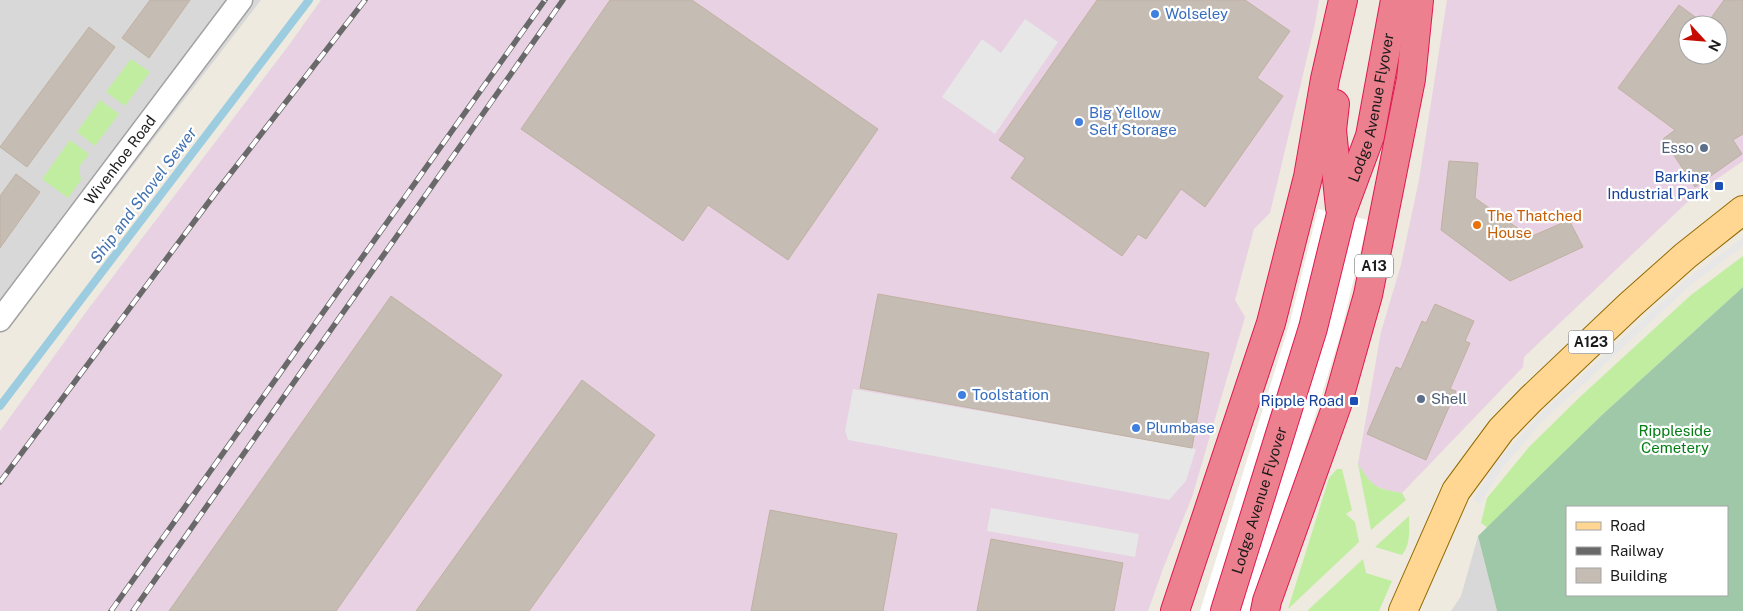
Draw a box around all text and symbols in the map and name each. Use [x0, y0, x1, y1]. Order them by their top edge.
place label: Wolseley [1165, 5, 1228, 22]
marker: Wolseley [1149, 8, 1161, 20]
north arrow [1678, 15, 1728, 65]
street label: Lodge Avenue Flyover [1345, 31, 1397, 184]
text: N [1705, 37, 1724, 54]
place label: Big Yellow Self Storage [1089, 104, 1177, 138]
street label: Wivenhoe Road [81, 112, 159, 208]
marker: Big Yellow Self Storage [1073, 116, 1085, 128]
water label: Ship and Shovel Sewer [86, 123, 201, 267]
place label: Esso [1661, 139, 1694, 156]
marker: Esso [1698, 142, 1710, 154]
place label: Barking Industrial Park [1607, 168, 1709, 202]
marker: Barking Industrial Park [1713, 180, 1725, 192]
place label: The Thatched House [1487, 207, 1582, 241]
marker: The Thatched House [1471, 219, 1483, 231]
road number: A13 [1355, 255, 1393, 278]
road number: A123 [1568, 331, 1614, 354]
place label: Toolstation [972, 386, 1049, 403]
marker: Toolstation [956, 389, 968, 401]
place label: Shell [1431, 390, 1467, 407]
place label: Ripple Road [1261, 392, 1344, 409]
marker: Shell [1415, 393, 1427, 405]
marker: Ripple Road [1348, 395, 1360, 407]
place label: Plumbase [1146, 419, 1215, 436]
marker: Plumbase [1130, 422, 1142, 434]
park label: Rippleside Cemetery [1638, 422, 1712, 456]
street label: Lodge Avenue Flyover [1228, 424, 1290, 576]
legend [1566, 506, 1728, 596]
text: Road [1610, 517, 1646, 534]
text: Railway [1610, 542, 1664, 559]
text: Building [1610, 567, 1668, 584]

